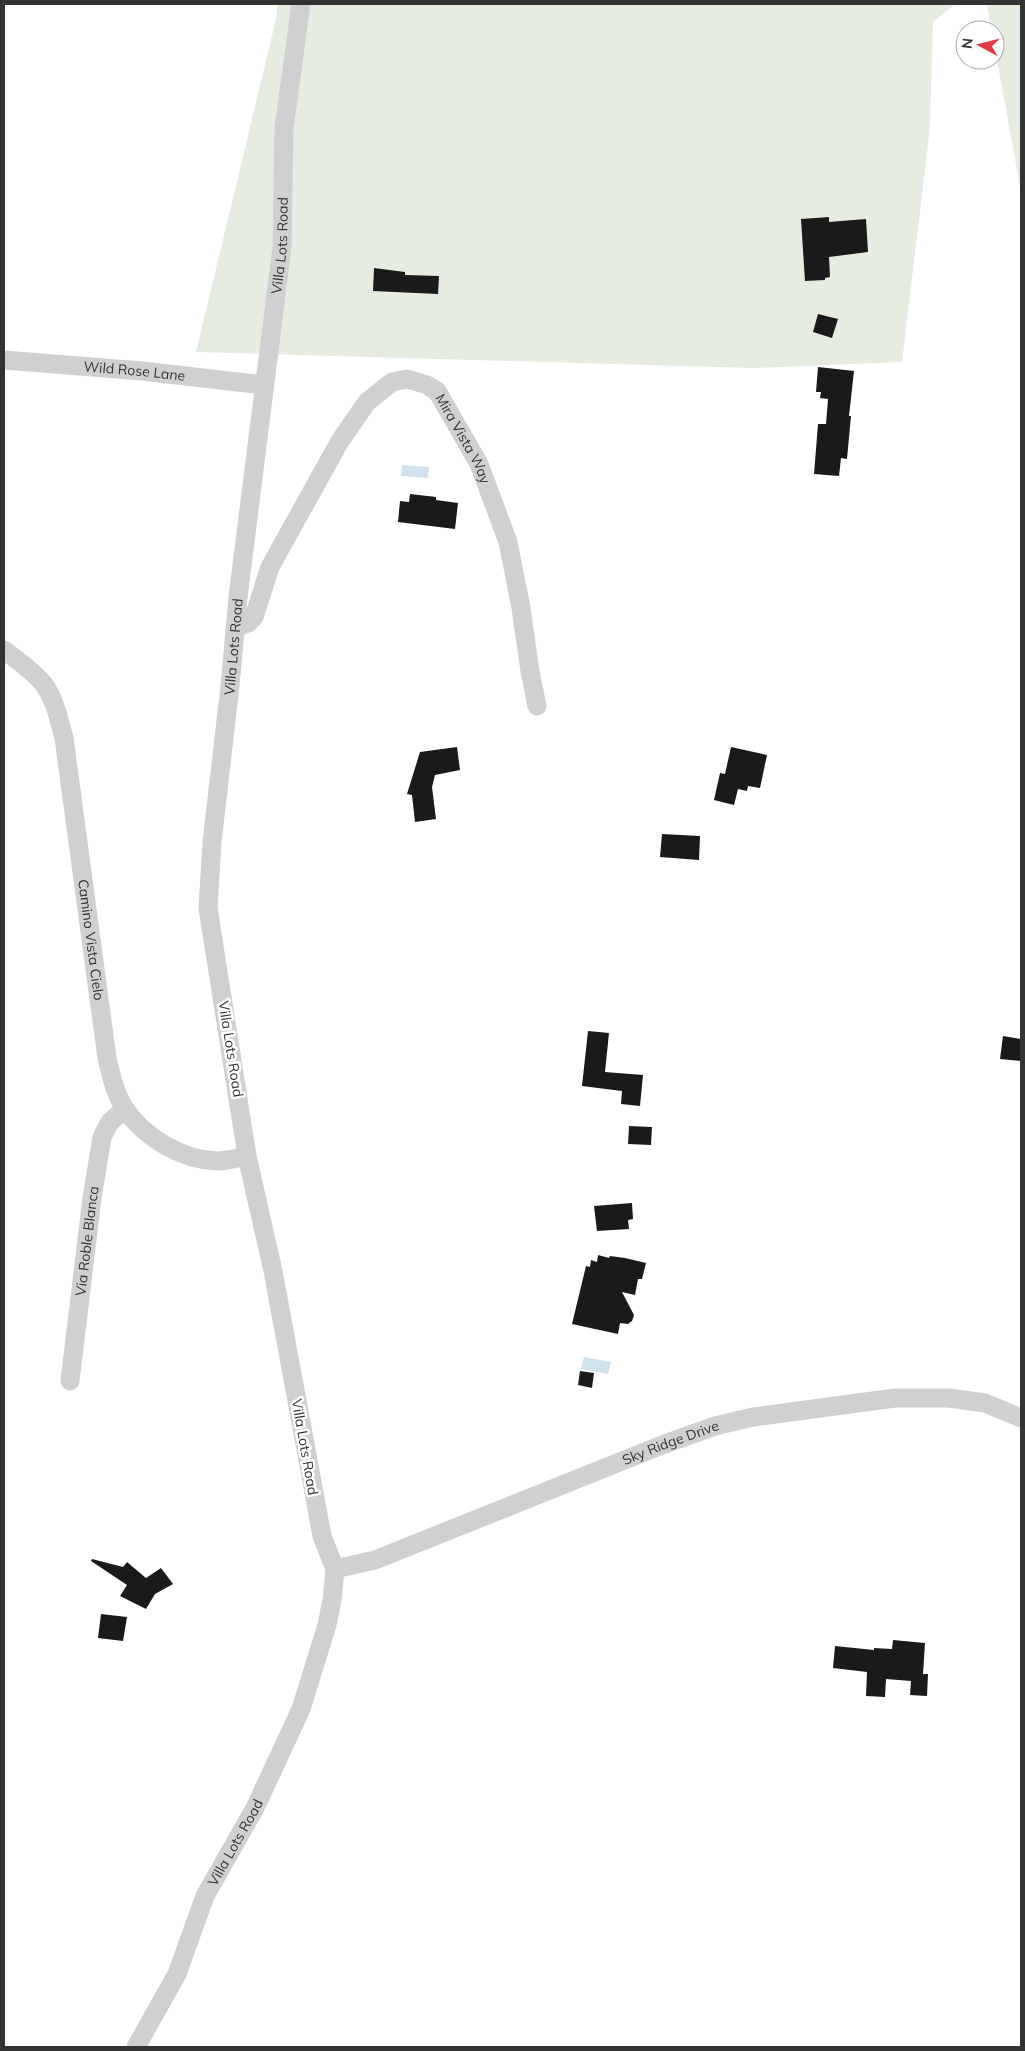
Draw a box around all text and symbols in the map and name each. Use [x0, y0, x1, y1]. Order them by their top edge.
north arrow [955, 20, 1005, 70]
text: N [958, 37, 977, 50]
street label: Villa Lots Road [267, 197, 292, 295]
street label: Wild Rose Lane [83, 357, 186, 385]
street label: Mira Vista Way [431, 391, 495, 487]
street label: Villa Lots Road [220, 598, 247, 696]
street label: Camino Vista Cielo [74, 878, 108, 1001]
street label: Villa Lots Road [215, 1000, 247, 1098]
street label: Via Roble Blanca [71, 1185, 103, 1297]
street label: Villa Lots Road [288, 1398, 322, 1496]
street label: Sky Ridge Drive [620, 1416, 721, 1469]
street label: Villa Lots Road [203, 1796, 267, 1889]

